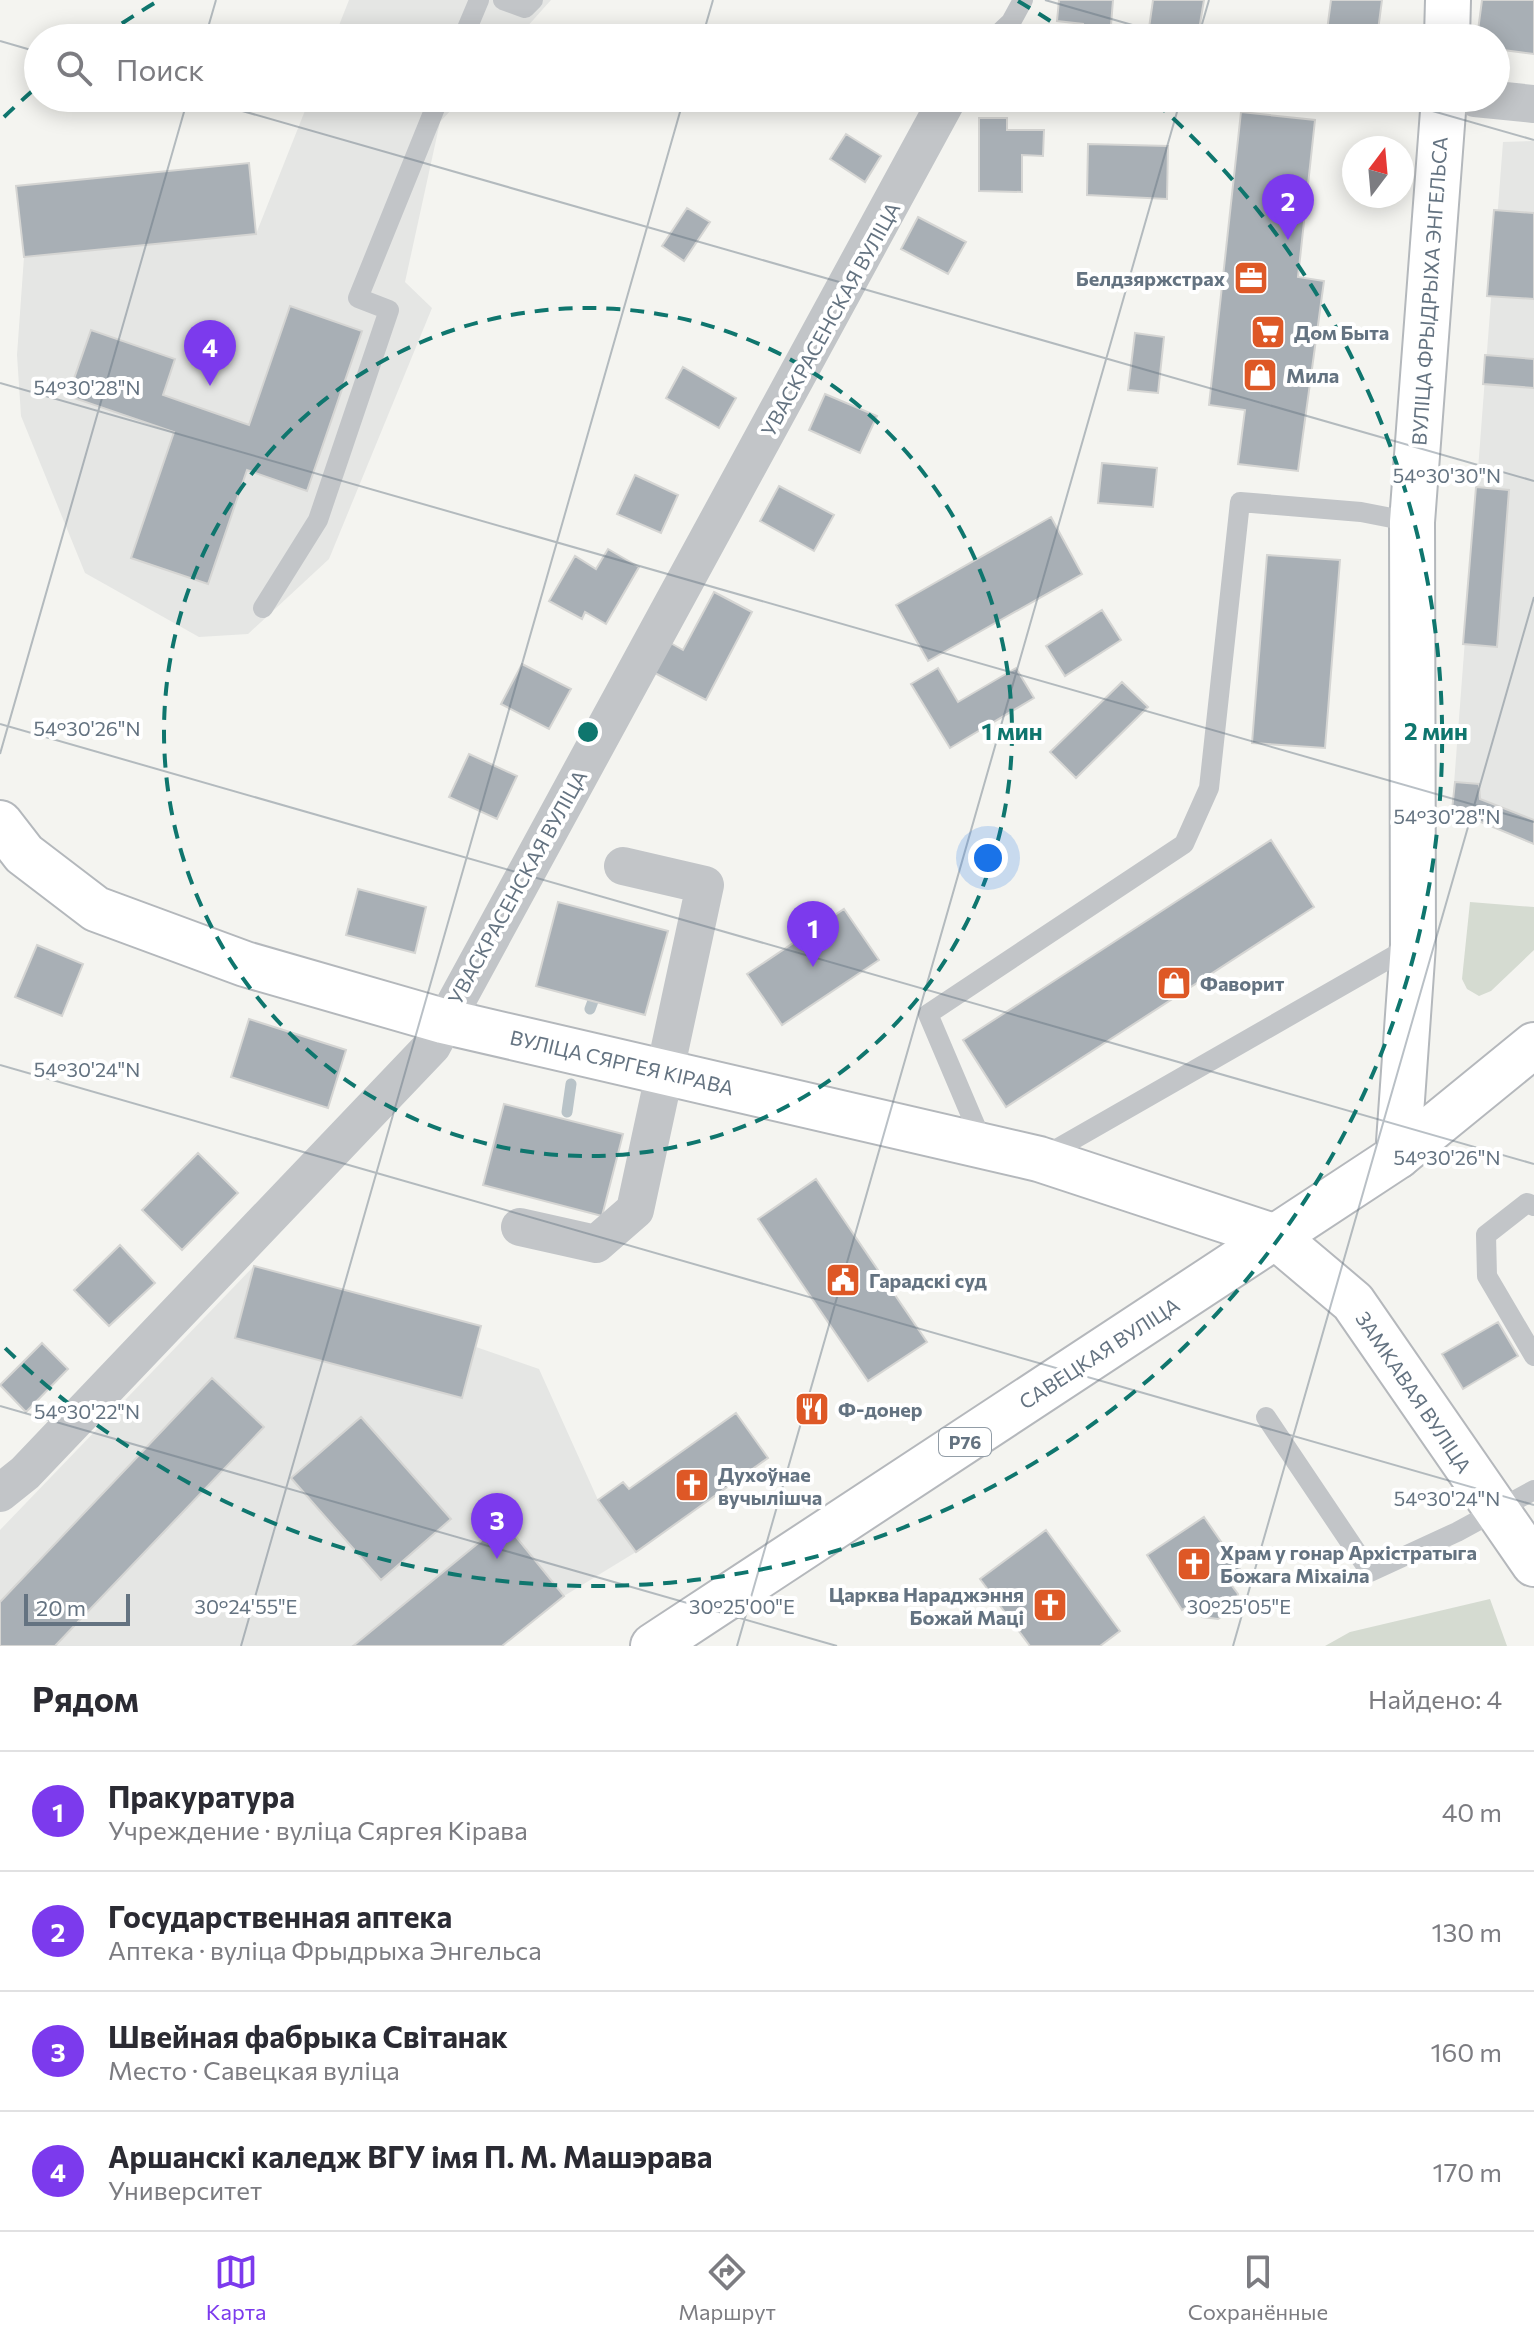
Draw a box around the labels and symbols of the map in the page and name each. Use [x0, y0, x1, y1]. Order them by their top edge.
north arrow [1342, 136, 1414, 208]
street label: ВУЛІЦА ФРЫДРЫХА ЭНГЕЛЬСА [1406, 136, 1452, 446]
pin: 2 [1262, 174, 1314, 240]
street label: УВАСКРАСЕНСКАЯ ВУЛІЦА [755, 198, 905, 440]
office icon: Белдзяржстрах [1232, 259, 1270, 297]
place label: Белдзяржстрах [1076, 266, 1226, 290]
supermarket icon: Дом Быта [1249, 313, 1287, 351]
pin: 4 [184, 320, 236, 386]
place label: Дом Быта [1294, 320, 1389, 344]
shop icon: Мила [1241, 356, 1279, 394]
place label: Мила [1286, 363, 1339, 387]
text: 54°30'28"N [33, 375, 141, 399]
text: 54°30'30"N [1393, 463, 1501, 487]
text: 54°30'26"N [33, 716, 141, 740]
text: 1 мин [981, 716, 1043, 745]
text: 2 мин [1404, 716, 1468, 745]
centre of rings [574, 718, 602, 746]
street label: УВАСКРАСЕНСКАЯ ВУЛІЦА [442, 766, 592, 1008]
text: 54°30'28"N [1393, 804, 1501, 828]
your location [968, 838, 1008, 878]
pin: 1 [787, 901, 839, 967]
shop icon: Фаворит [1155, 964, 1193, 1002]
place label: Фаворит [1200, 971, 1285, 995]
street label: ВУЛІЦА СЯРГЕЯ КІРАВА [508, 1025, 736, 1099]
text: 54°30'24"N [34, 1057, 140, 1081]
text: 54°30'26"N [1393, 1145, 1501, 1169]
public building icon: Гарадскі суд [824, 1261, 862, 1299]
place label: Гарадскі суд [869, 1268, 987, 1292]
street label: САВЕЦКАЯ ВУЛІЦА [1014, 1292, 1184, 1414]
street label: ЗАМКАВАЯ ВУЛІЦА [1351, 1307, 1477, 1477]
restaurant icon: Ф-донер [793, 1390, 831, 1428]
place label: Ф-донер [838, 1397, 923, 1421]
text: 54°30'22"N [34, 1399, 140, 1423]
road number: Р76 [939, 1428, 991, 1456]
place label: Духоўнае вучылішча [718, 1462, 822, 1509]
church icon: Духоўнае вучылішча [673, 1466, 711, 1504]
text: 54°30'24"N [1394, 1486, 1500, 1510]
pin: 3 [471, 1493, 523, 1559]
place label: Храм у гонар Архістратыга Божага Міхаіла [1220, 1540, 1477, 1587]
church icon: Храм у гонар Архістратыга Божага Міхаіла [1175, 1545, 1213, 1583]
place label: Царква Нараджэння Божай Маці [829, 1582, 1024, 1629]
church icon: Царква Нараджэння Божай Маці [1031, 1586, 1069, 1624]
scale bar [24, 1590, 130, 1626]
text: 30°24'55"E [195, 1594, 297, 1618]
text: 30°25'00"E [689, 1594, 795, 1618]
text: 30°25'05"E [1187, 1594, 1291, 1618]

